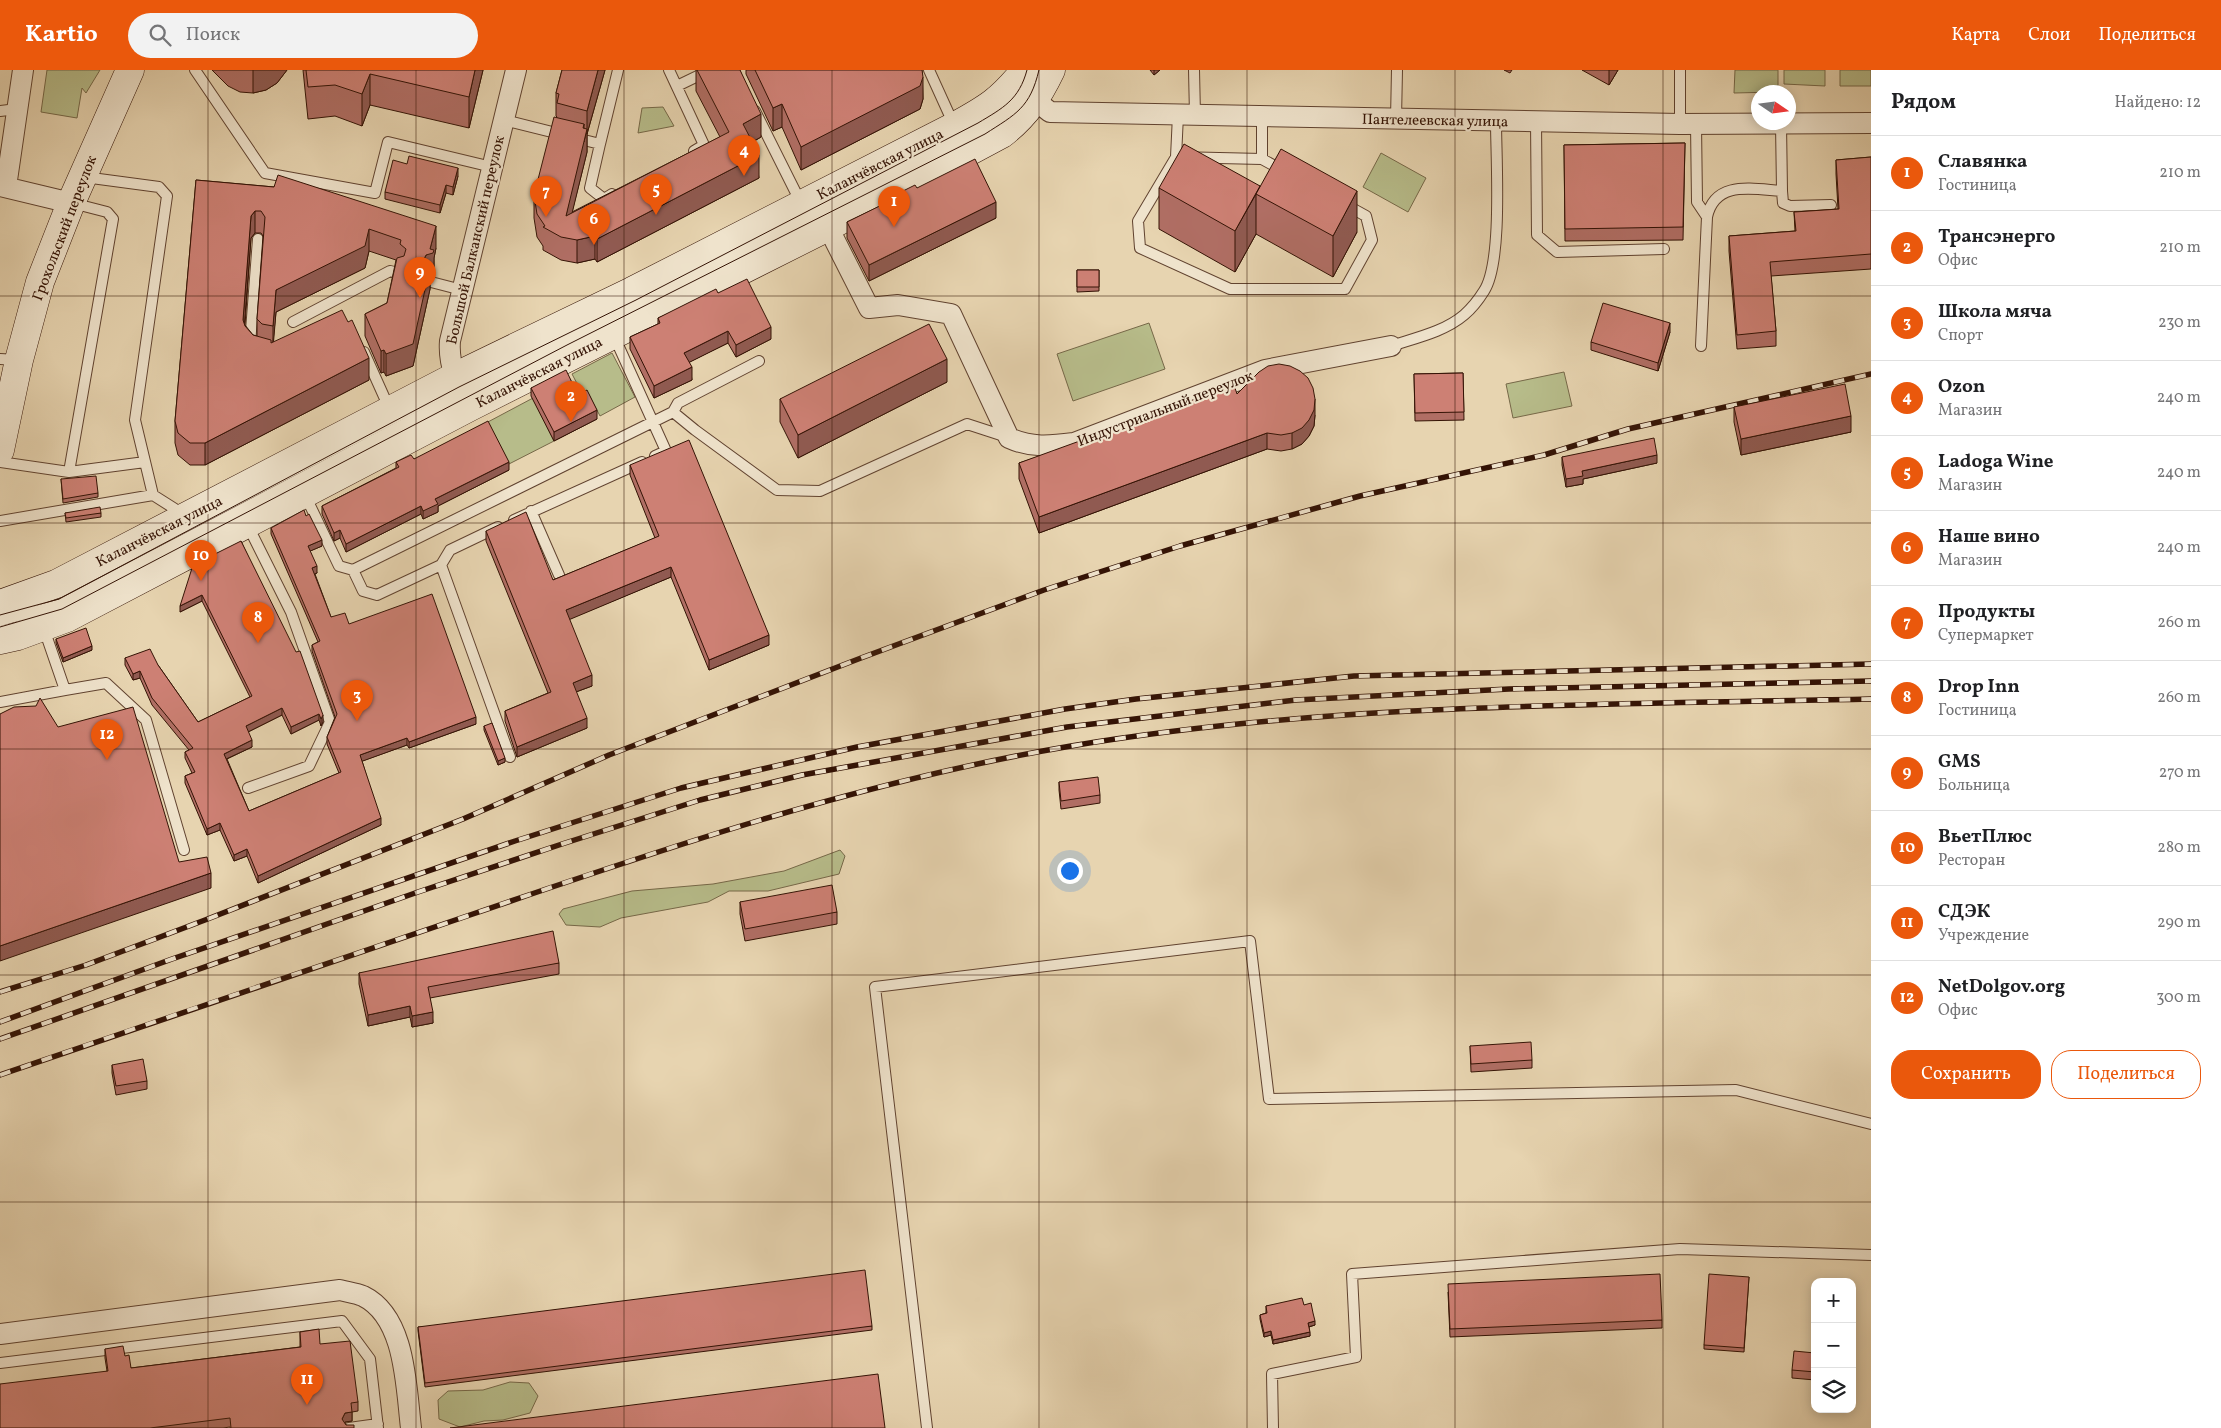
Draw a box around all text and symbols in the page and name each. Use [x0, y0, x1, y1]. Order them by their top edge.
search box [128, 13, 478, 58]
text: Kartio [25, 18, 98, 52]
icon: search [146, 21, 174, 49]
text: Поиск [186, 22, 240, 48]
text: Карта [1952, 23, 2000, 48]
text: Слои [2028, 23, 2070, 48]
text: Поделиться [2098, 23, 2196, 48]
north arrow [1751, 85, 1796, 130]
text: Рядом [1891, 88, 1956, 117]
text: Найдено: 12 [2115, 92, 2201, 114]
street label: Пантелеевская улица [1361, 110, 1508, 133]
street label: Каланчёвская улица [814, 124, 948, 206]
street label: Большой Балканский переулок [442, 134, 511, 347]
pin: 4 [728, 135, 760, 176]
text: Славянка [1938, 149, 2028, 175]
street label: Грохольский переулок [28, 153, 103, 304]
text: 1 [1904, 162, 1910, 184]
text: 210 m [2159, 162, 2201, 184]
pin: 5 [640, 174, 672, 215]
text: Гостиница [1938, 175, 2017, 197]
pin: 7 [530, 176, 562, 217]
pin: 1 [878, 186, 910, 227]
pin: 6 [578, 204, 610, 245]
text: Трансэнерго [1938, 224, 2055, 250]
text: 2 [1903, 237, 1911, 259]
text: 210 m [2159, 237, 2201, 259]
text: Офис [1938, 250, 1978, 272]
pin: 9 [404, 257, 436, 298]
text: Школа мяча [1938, 299, 2052, 325]
text: 3 [1903, 312, 1911, 334]
text: 230 m [2158, 312, 2201, 334]
text: Спорт [1938, 325, 1983, 347]
street label: Каланчёвская улица [473, 332, 607, 414]
street label: Индустриальный переулок [1075, 366, 1256, 453]
text: Ozon [1938, 374, 1985, 400]
pin: 2 [555, 381, 587, 422]
text: 4 [1902, 387, 1912, 409]
text: 240 m [2157, 387, 2201, 409]
text: Магазин [1938, 400, 2002, 422]
text: Ladoga Wine [1938, 449, 2053, 475]
text: 5 [1903, 462, 1911, 484]
text: 240 m [2157, 462, 2201, 484]
text: Магазин [1938, 475, 2002, 497]
street label: Каланчёвская улица [93, 491, 227, 573]
text: Наше вино [1938, 524, 2040, 550]
text: 6 [1903, 537, 1911, 559]
text: 240 m [2157, 537, 2201, 559]
pin: 10 [185, 540, 217, 581]
text: Магазин [1938, 550, 2002, 572]
text: Продукты [1938, 599, 2035, 625]
pin: 8 [242, 602, 274, 643]
text: 7 [1903, 612, 1911, 634]
text: 260 m [2157, 612, 2201, 634]
text: Супермаркет [1938, 625, 2034, 647]
text: Drop Inn [1938, 674, 2020, 700]
pin: 3 [341, 680, 373, 721]
text: 8 [1903, 687, 1911, 709]
text: 260 m [2157, 687, 2201, 709]
text: Гостиница [1938, 700, 2017, 722]
pin: 12 [91, 719, 123, 760]
text: GMS [1938, 749, 1981, 775]
text: 9 [1903, 762, 1911, 784]
text: 270 m [2159, 762, 2201, 784]
text: Больница [1938, 775, 2010, 797]
text: ВьетПлюс [1938, 824, 2032, 850]
text: 10 [1899, 837, 1915, 859]
text: 280 m [2157, 837, 2201, 859]
text: Ресторан [1938, 850, 2005, 872]
your location [1057, 858, 1083, 884]
text: СДЭК [1938, 899, 1990, 925]
text: 11 [1901, 912, 1913, 934]
text: 290 m [2157, 912, 2201, 934]
text: Учреждение [1938, 925, 2029, 947]
text: NetDolgov.org [1938, 974, 2065, 1000]
text: 12 [1900, 987, 1914, 1009]
text: 300 m [2156, 987, 2201, 1009]
text: Офис [1938, 1000, 1978, 1022]
button: Сохранить [1891, 1050, 2041, 1099]
button: Поделиться [2051, 1050, 2201, 1099]
map controls [1811, 1278, 1856, 1413]
button: + [1811, 1278, 1856, 1323]
button: − [1811, 1323, 1856, 1368]
pin: 11 [291, 1364, 323, 1405]
button: layers [1811, 1368, 1856, 1413]

